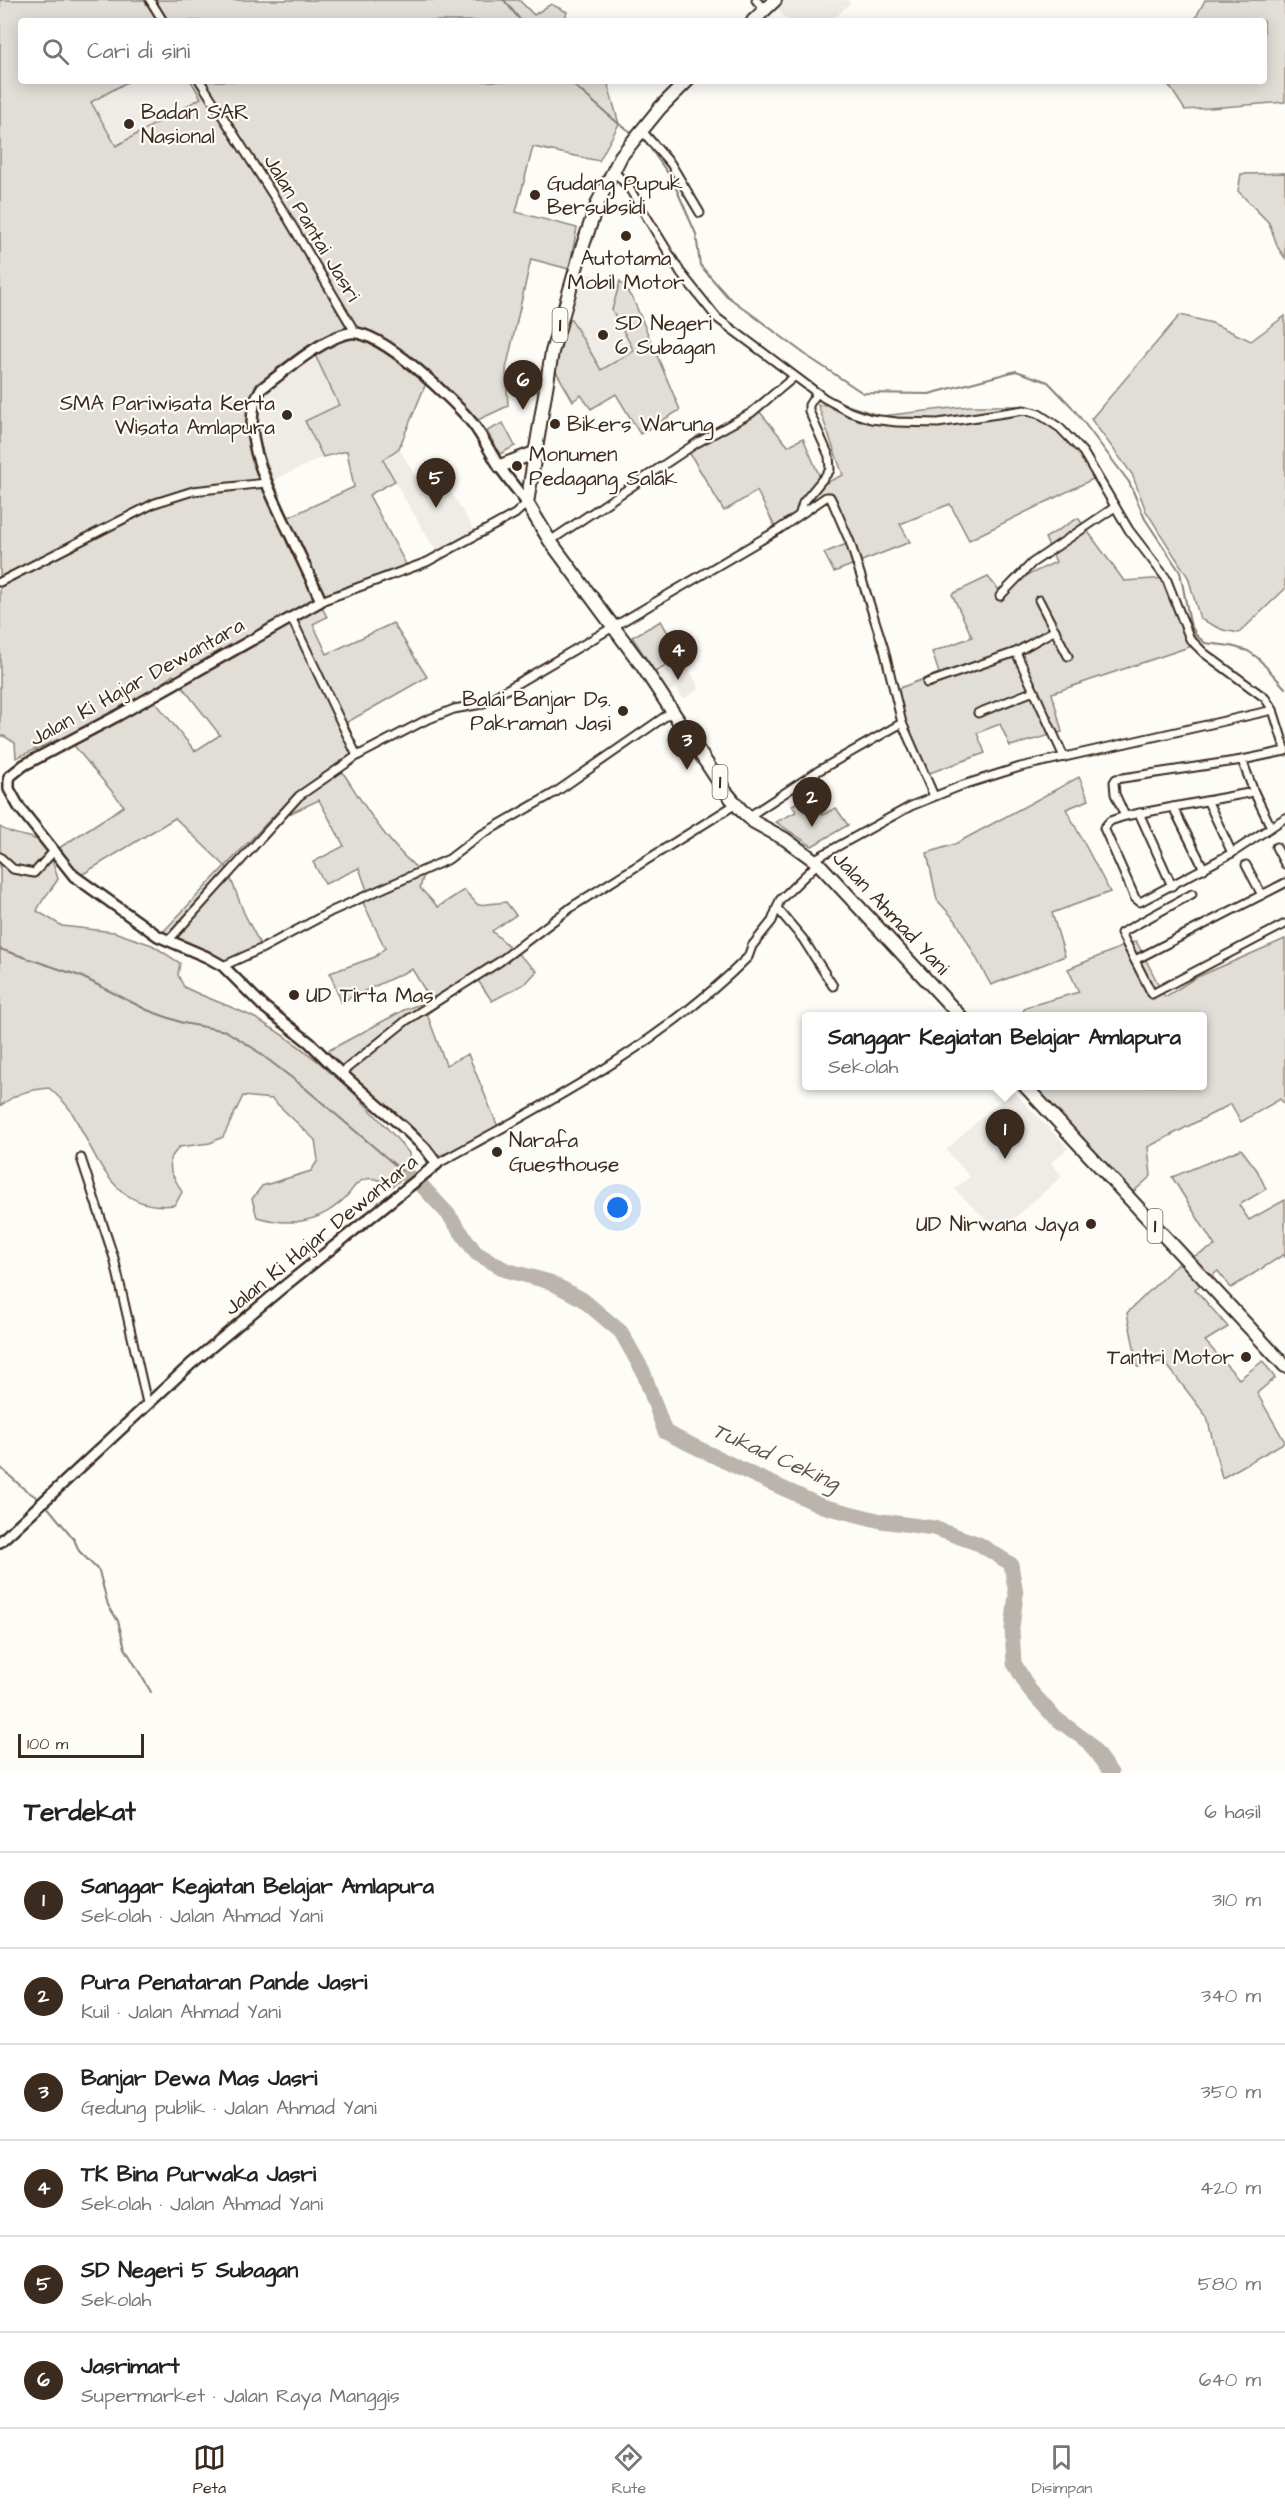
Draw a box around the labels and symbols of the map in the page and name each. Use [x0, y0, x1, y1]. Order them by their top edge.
place label: Badan SAR Nasional [141, 98, 249, 151]
marker: Badan SAR Nasional [122, 117, 136, 131]
street label: Jalan Pantai Jasri [257, 149, 367, 307]
place label: Gudang Pupuk Bersubsidi [547, 169, 683, 222]
marker: Gudang Pupuk Bersubsidi [528, 188, 542, 202]
marker: Autotama Mobil Motor [619, 229, 633, 243]
place label: Autotama Mobil Motor [568, 244, 685, 297]
road number: 1 [552, 308, 568, 342]
place label: SD Negeri 6 Subagan [615, 309, 715, 364]
marker: SD Negeri 6 Subagan [596, 328, 610, 342]
pin: 6 [504, 360, 542, 410]
place label: SMA Pariwisata Kerta Wisata Amlapura [60, 389, 275, 443]
marker: SMA Pariwisata Kerta Wisata Amlapura [280, 408, 294, 422]
place label: Bikers Warung [567, 410, 714, 441]
marker: Bikers Warung [548, 417, 562, 431]
place label: Monumen Pedagang Salak [529, 440, 678, 495]
pin: 5 [416, 458, 456, 508]
marker: Monumen Pedagang Salak [510, 459, 524, 473]
street label: Jalan Ki Hajar Dewantara [24, 611, 250, 753]
pin: 4 [658, 630, 698, 680]
place label: Balai Banjar Ds. Pakraman Jasi [462, 685, 611, 738]
marker: Balai Banjar Ds. Pakraman Jasi [616, 704, 630, 718]
pin: 3 [668, 720, 706, 770]
road number: 1 [712, 765, 728, 799]
pin: 2 [792, 778, 832, 827]
street label: Jalan Ahmad Yani [826, 844, 956, 982]
place label: UD Tirta Mas [306, 981, 434, 1010]
marker: UD Tirta Mas [287, 988, 301, 1002]
pin: 1 [986, 1110, 1024, 1159]
place label: Narafa Guesthouse [509, 1126, 619, 1179]
marker: Narafa Guesthouse [490, 1145, 504, 1159]
street label: Jalan Ki Hajar Dewantara [218, 1148, 424, 1322]
your location [603, 1193, 632, 1222]
road number: 1 [1148, 1209, 1162, 1243]
place label: UD Nirwana Jaya [916, 1210, 1079, 1241]
marker: UD Nirwana Jaya [1084, 1217, 1098, 1231]
place label: Tantri Motor [1107, 1343, 1234, 1372]
marker: Tantri Motor [1239, 1350, 1253, 1364]
water label: Tukad Ceking [707, 1415, 846, 1500]
scale bar [18, 1731, 144, 1758]

